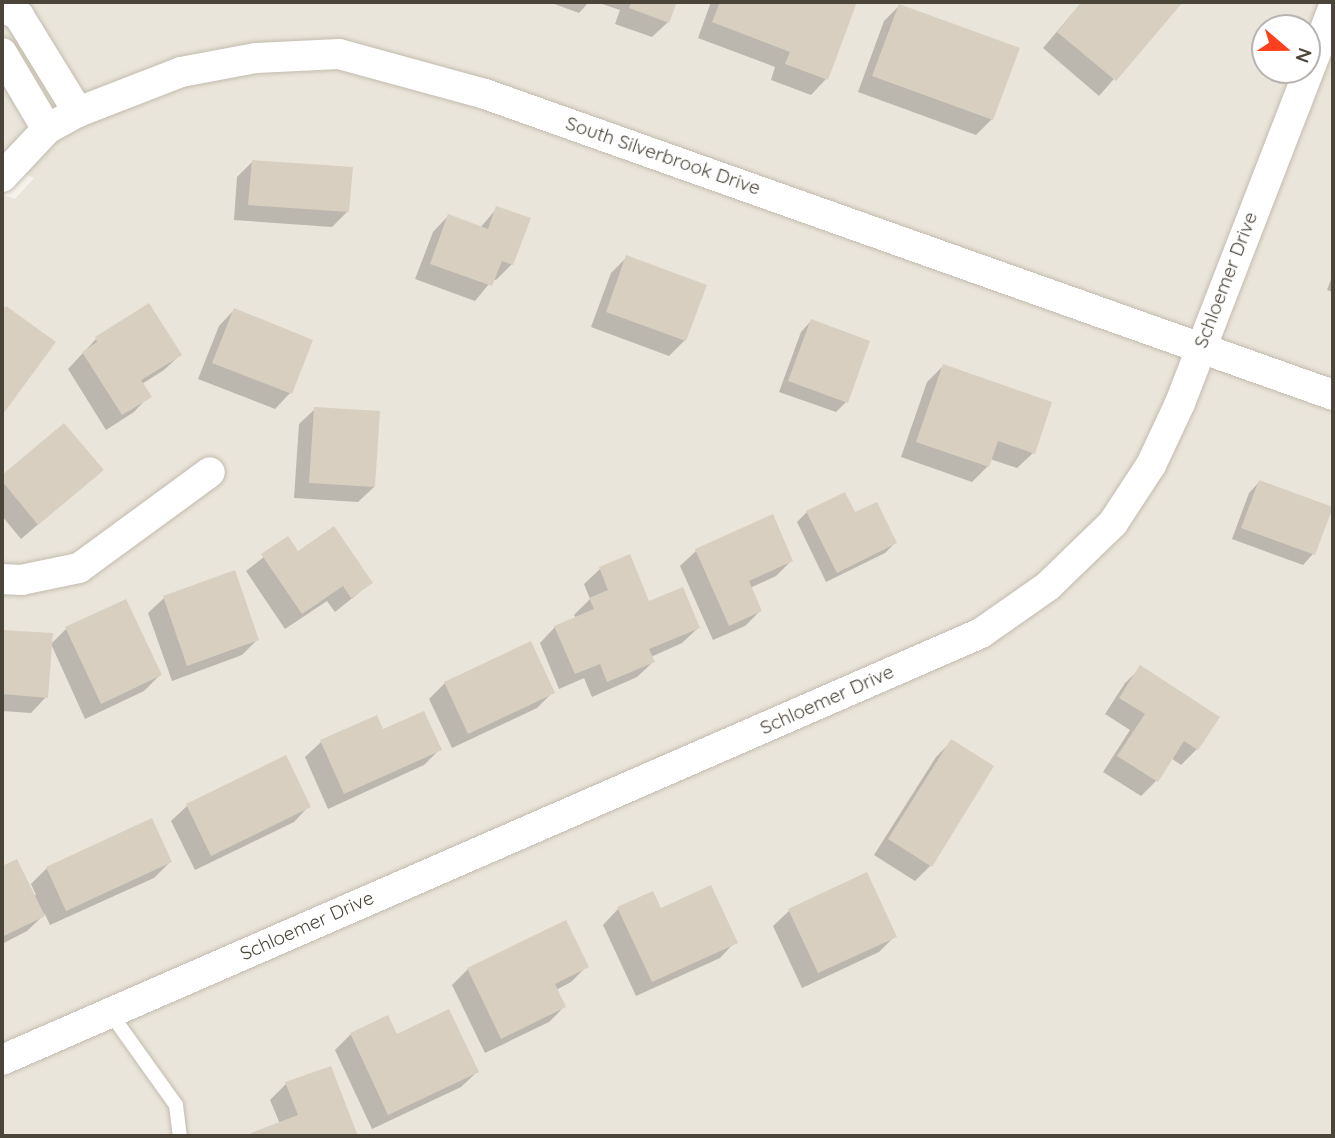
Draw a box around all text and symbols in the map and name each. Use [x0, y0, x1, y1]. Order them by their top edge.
north arrow [1251, 14, 1321, 84]
text: N [1290, 45, 1318, 66]
street label: South Silverbrook Drive [563, 112, 763, 200]
street label: Schloemer Drive [1190, 209, 1262, 351]
street label: Schloemer Drive [757, 660, 897, 740]
street label: Schloemer Drive [237, 886, 377, 966]

